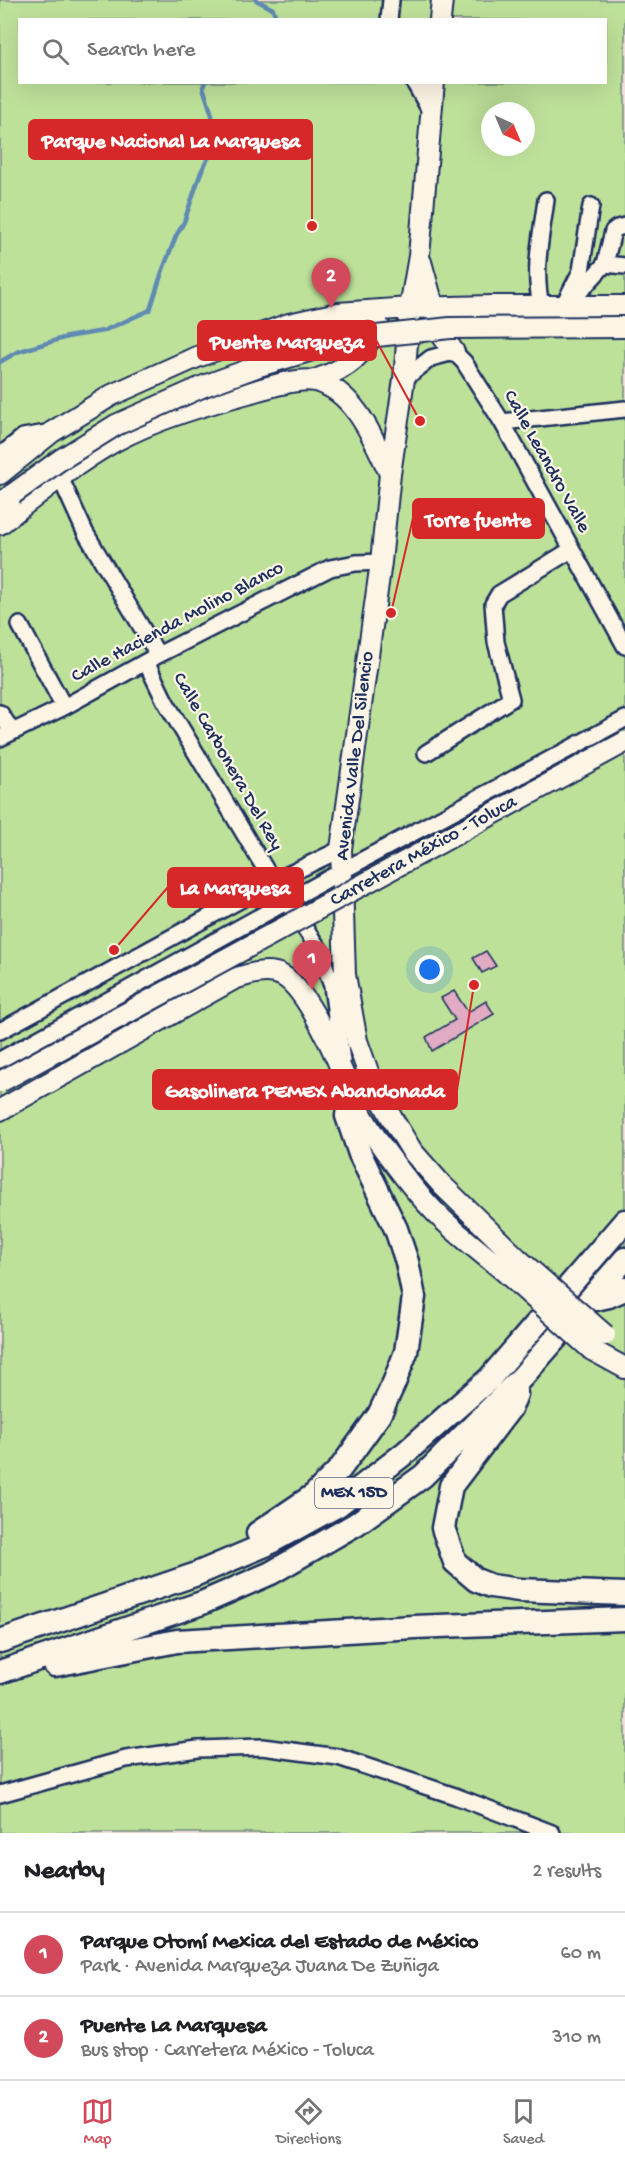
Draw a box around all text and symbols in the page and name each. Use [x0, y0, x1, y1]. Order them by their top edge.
search box [18, 18, 607, 84]
icon: search [39, 35, 72, 68]
text: Search here [87, 38, 195, 64]
north arrow [481, 102, 535, 156]
callout: Parque Nacional La Marquesa [29, 120, 312, 159]
text: Parque Nacional La Marquesa [41, 131, 302, 156]
pin: 2 [312, 258, 350, 308]
callout: Puente Marqueza [198, 321, 376, 360]
text: Puente Marqueza [209, 332, 366, 357]
street label: Calle Leandro Valle [497, 387, 595, 538]
callout: Torre fuente [413, 499, 544, 538]
text: Torre fuente [423, 510, 532, 535]
street label: Calle Hacienda Molino Blanco [68, 557, 288, 689]
street label: Avenida Valle Del Silencio [332, 650, 380, 862]
street label: Calle Carbonera Del Rey [167, 669, 287, 855]
street label: Carretera México - Toluca [327, 791, 522, 913]
callout: La Marquesa [168, 868, 303, 907]
text: La Marquesa [180, 878, 292, 903]
pin: 1 [292, 940, 332, 990]
your location [415, 955, 444, 984]
callout: Gasolinera PEMEX Abandonada [153, 1070, 457, 1109]
text: Gasolinera PEMEX Abandonada [165, 1081, 446, 1106]
road number: MEX 15D [315, 1478, 393, 1508]
text: Nearby [24, 1857, 105, 1888]
text: 2 results [532, 1861, 601, 1884]
text: Parque Otomí Mexica del Estado de México [81, 1930, 478, 1956]
text: 1 [39, 1943, 48, 1966]
text: 60 m [561, 1943, 601, 1966]
text: Park · Avenida Marqueza Juana De Zuñiga [81, 1956, 439, 1979]
text: Puente La Marquesa [81, 2014, 267, 2040]
text: 2 [39, 2027, 48, 2050]
text: 310 m [552, 2027, 601, 2050]
text: Bus stop · Carretera México - Toluca [81, 2040, 374, 2063]
tab: Map [81, 2095, 114, 2150]
tab: Directions [276, 2095, 341, 2150]
tab: Saved [503, 2095, 544, 2150]

